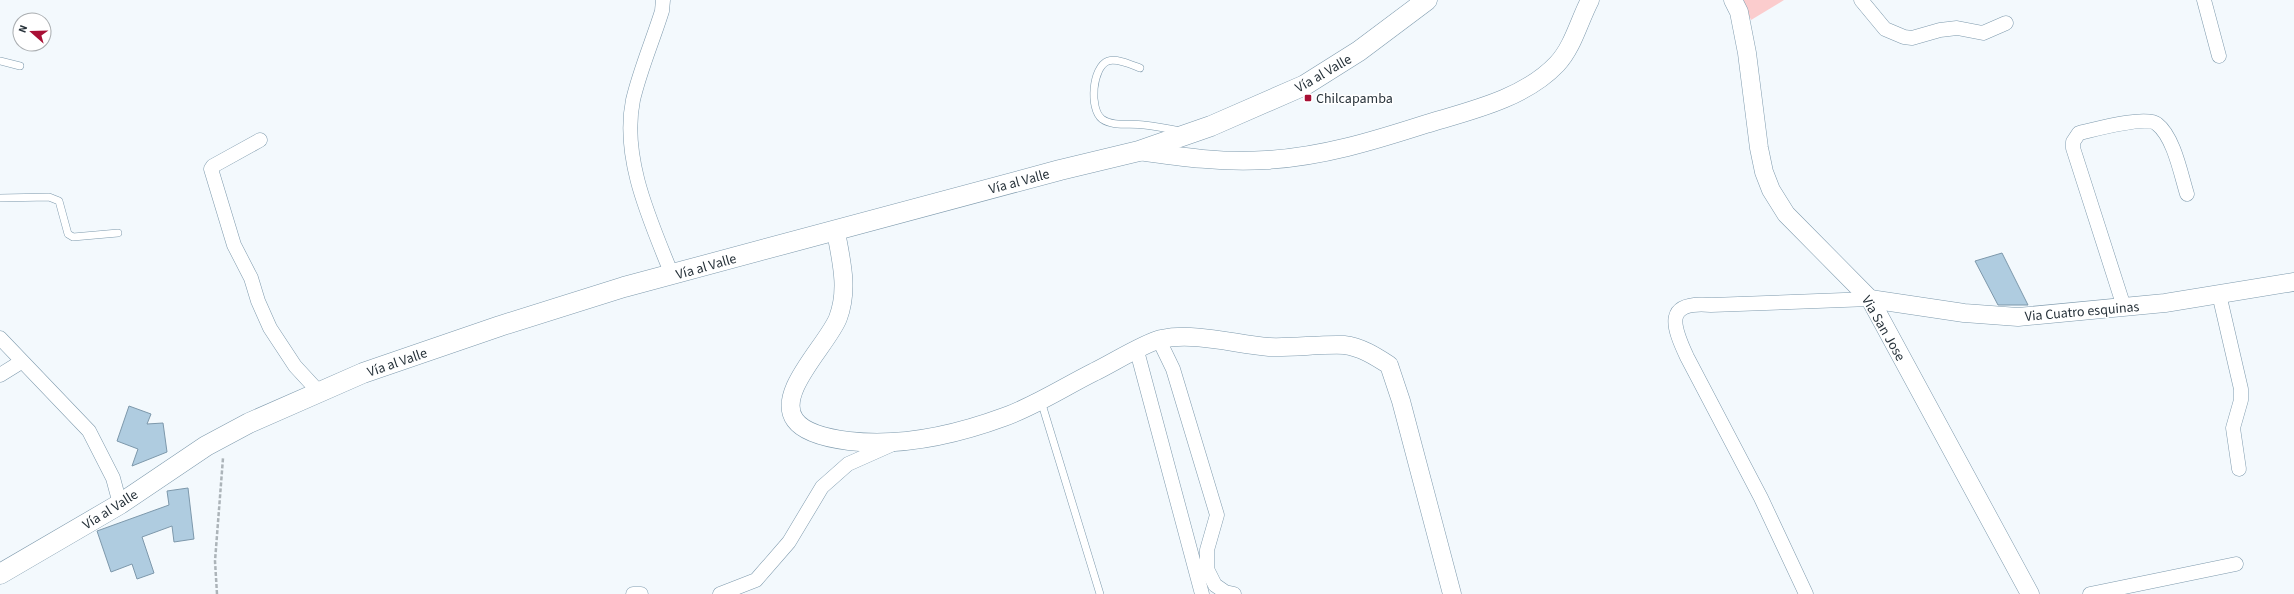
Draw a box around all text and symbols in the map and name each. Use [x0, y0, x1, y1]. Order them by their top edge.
north arrow [12, 12, 52, 52]
text: N [15, 23, 31, 35]
street label: Vía al Valle [1292, 50, 1355, 98]
place label: Chilcapamba [1316, 89, 1393, 109]
marker: Chilcapamba [1303, 93, 1313, 103]
street label: Vía al Valle [987, 164, 1052, 200]
street label: Vía al Valle [674, 249, 739, 285]
street label: Via San Jose [1856, 292, 1910, 365]
street label: Via Cuatro esquinas [2024, 297, 2140, 327]
street label: Vía al Valle [365, 343, 430, 383]
street label: Vía al Valle [79, 485, 142, 535]

